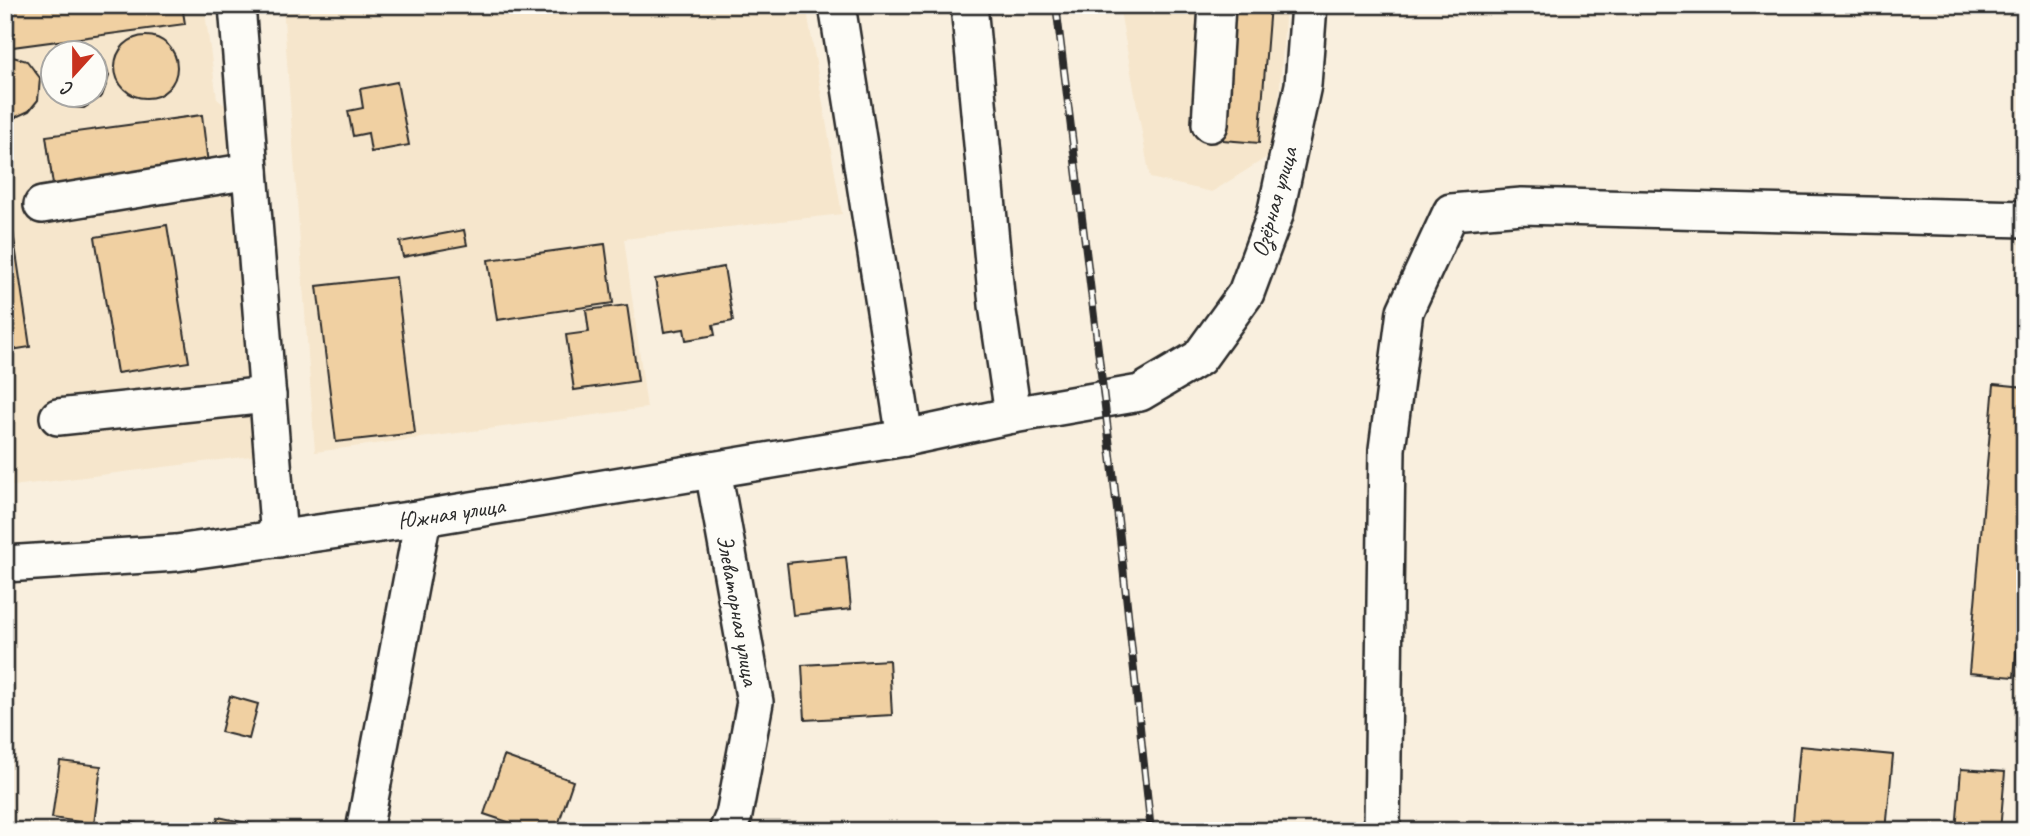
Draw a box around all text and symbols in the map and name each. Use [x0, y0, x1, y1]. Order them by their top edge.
north arrow [38, 38, 108, 108]
text: С [57, 75, 77, 102]
street label: Озёрная улица [1244, 142, 1305, 261]
street label: Южная улица [395, 490, 508, 536]
street label: Элеваторная улица [710, 532, 766, 689]

